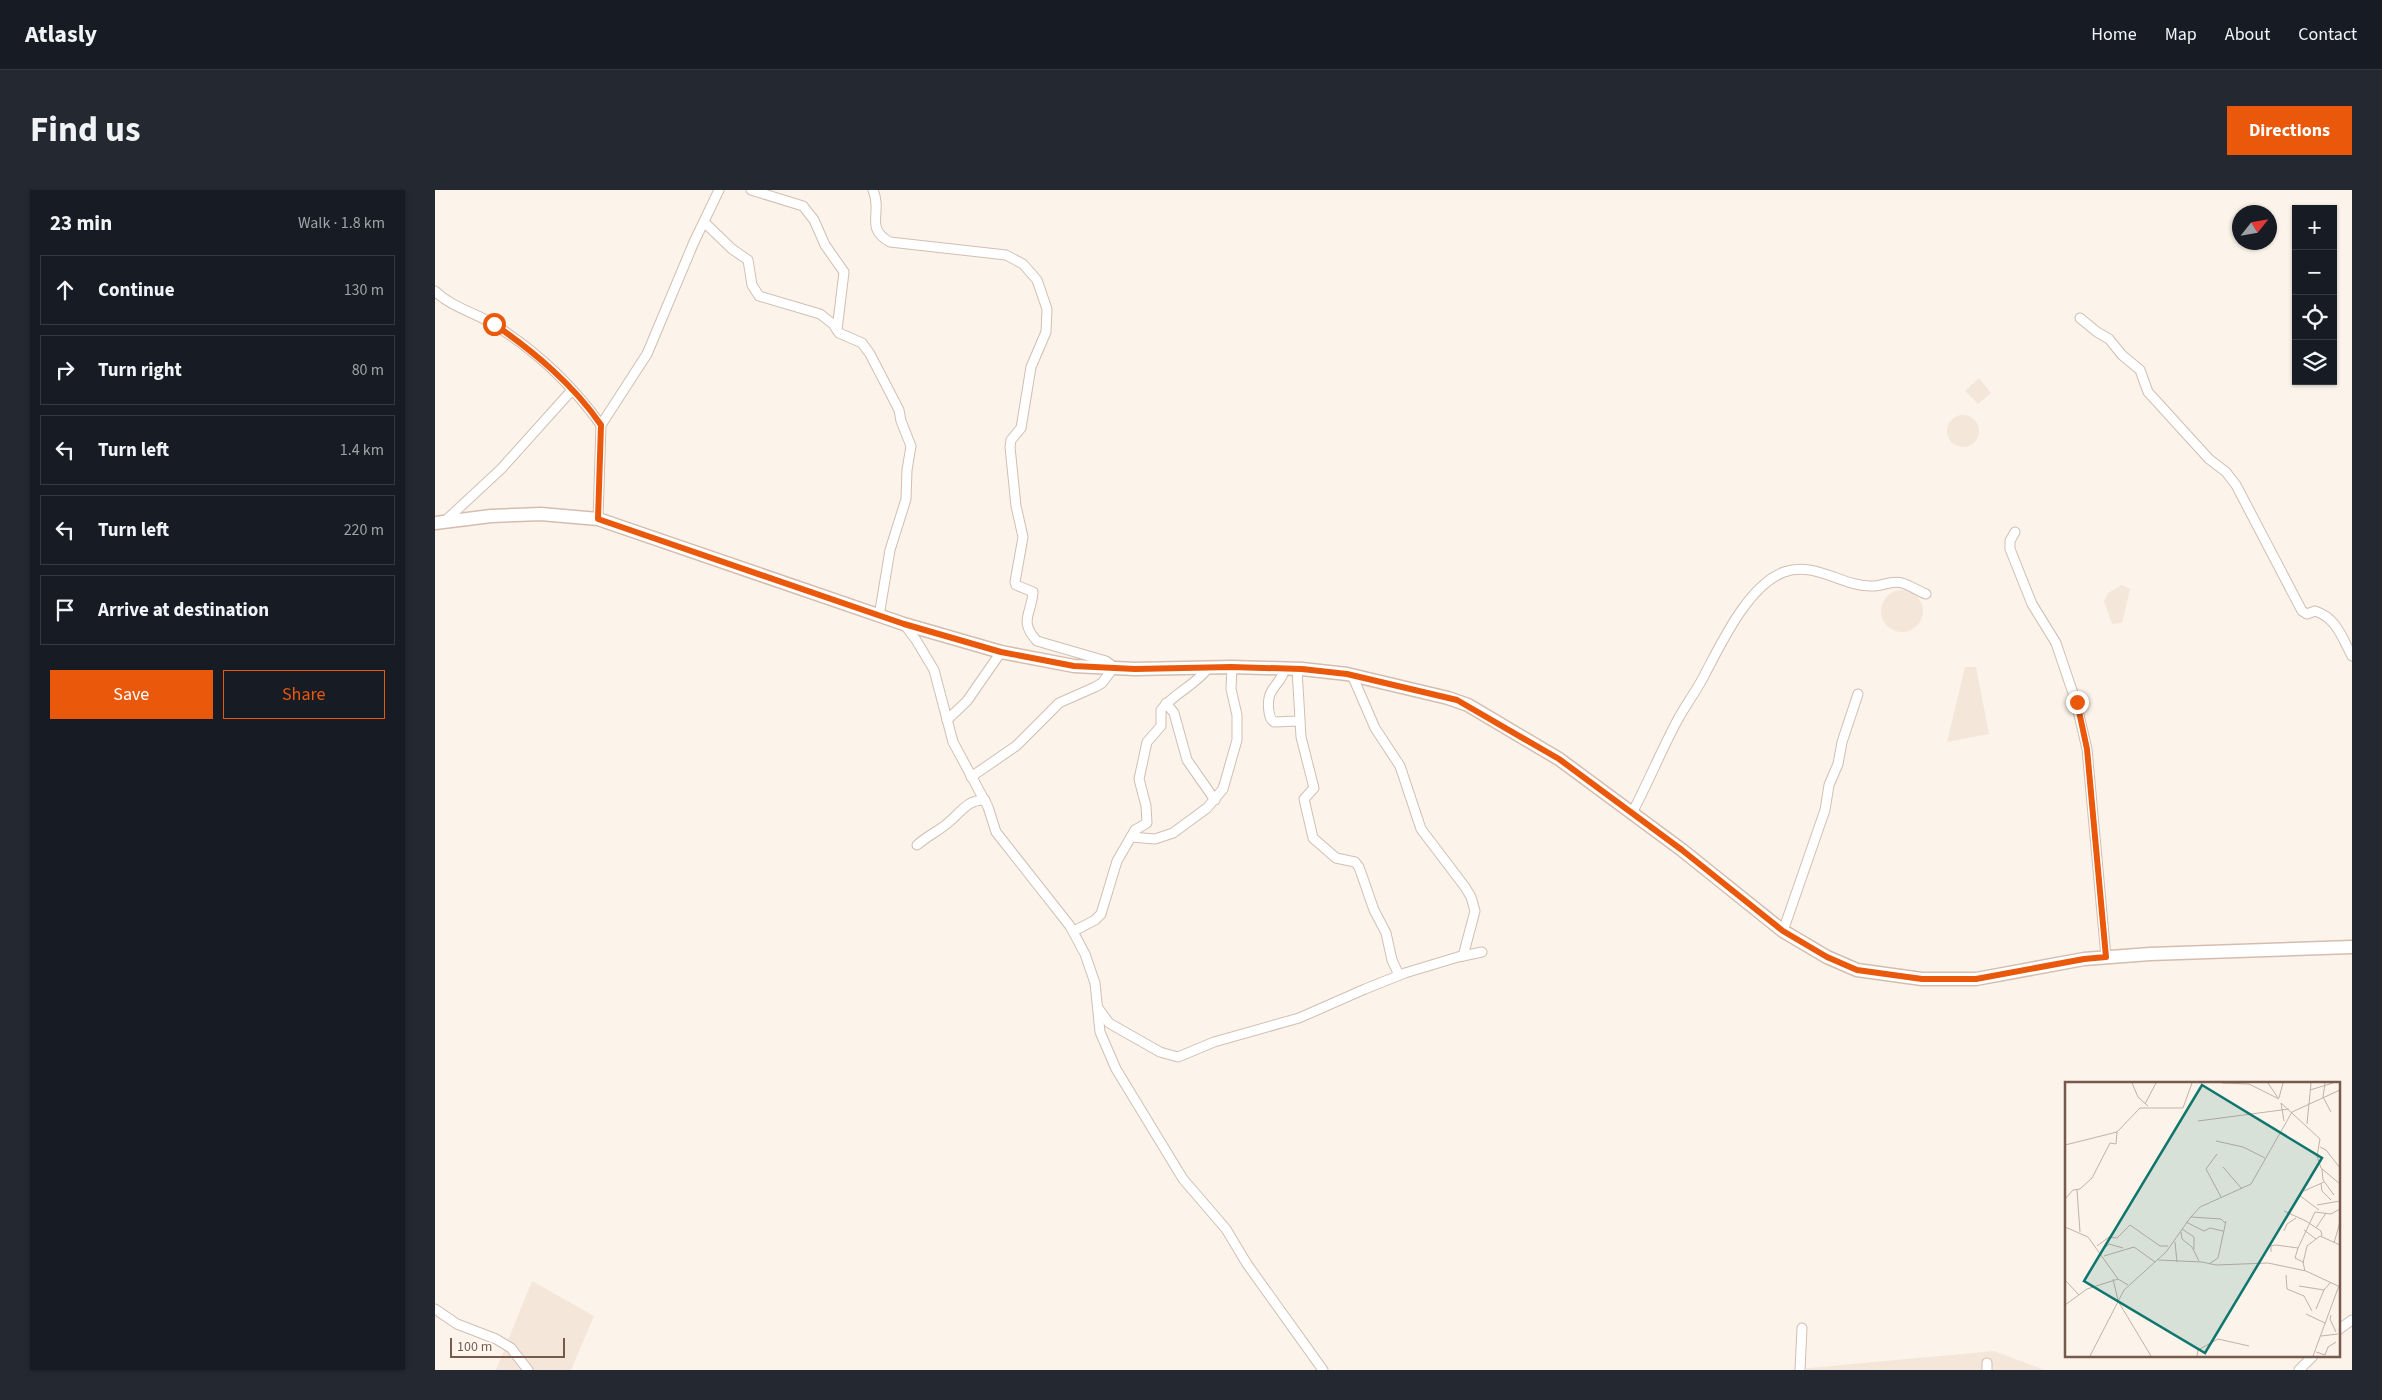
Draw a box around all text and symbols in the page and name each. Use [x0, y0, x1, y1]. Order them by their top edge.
text: Atlasly [25, 17, 97, 52]
text: Home [2091, 22, 2137, 47]
text: Map [2165, 22, 2197, 47]
text: About [2225, 22, 2270, 47]
text: Contact [2298, 22, 2357, 47]
text: Find us [30, 105, 140, 155]
button: Directions [2227, 106, 2352, 155]
north arrow [2232, 205, 2277, 250]
map controls [2292, 205, 2337, 385]
button: + [2292, 205, 2337, 250]
text: 23 min [50, 208, 112, 238]
text: Walk · 1.8 km [298, 212, 385, 234]
button: − [2292, 250, 2337, 295]
icon: ahead [51, 276, 79, 304]
text: Continue [98, 277, 175, 304]
text: 130 m [344, 279, 384, 301]
button: locate [2292, 295, 2337, 340]
route start [483, 313, 506, 336]
button: layers [2292, 340, 2337, 385]
icon: right [51, 356, 79, 384]
text: Turn right [98, 357, 182, 384]
text: 80 m [352, 359, 384, 381]
icon: left [51, 436, 79, 464]
text: Turn left [98, 437, 169, 464]
text: 1.4 km [340, 439, 384, 461]
icon: left [51, 516, 79, 544]
text: Turn left [98, 517, 169, 544]
text: 220 m [344, 519, 384, 541]
icon: arrive [51, 596, 79, 624]
text: Arrive at destination [98, 597, 269, 624]
button: Save [50, 670, 213, 719]
button: Share [223, 670, 385, 719]
route end [2066, 691, 2089, 714]
inset map [2065, 1082, 2339, 1358]
scale bar [450, 1335, 565, 1358]
text: 100 m [457, 1337, 492, 1357]

